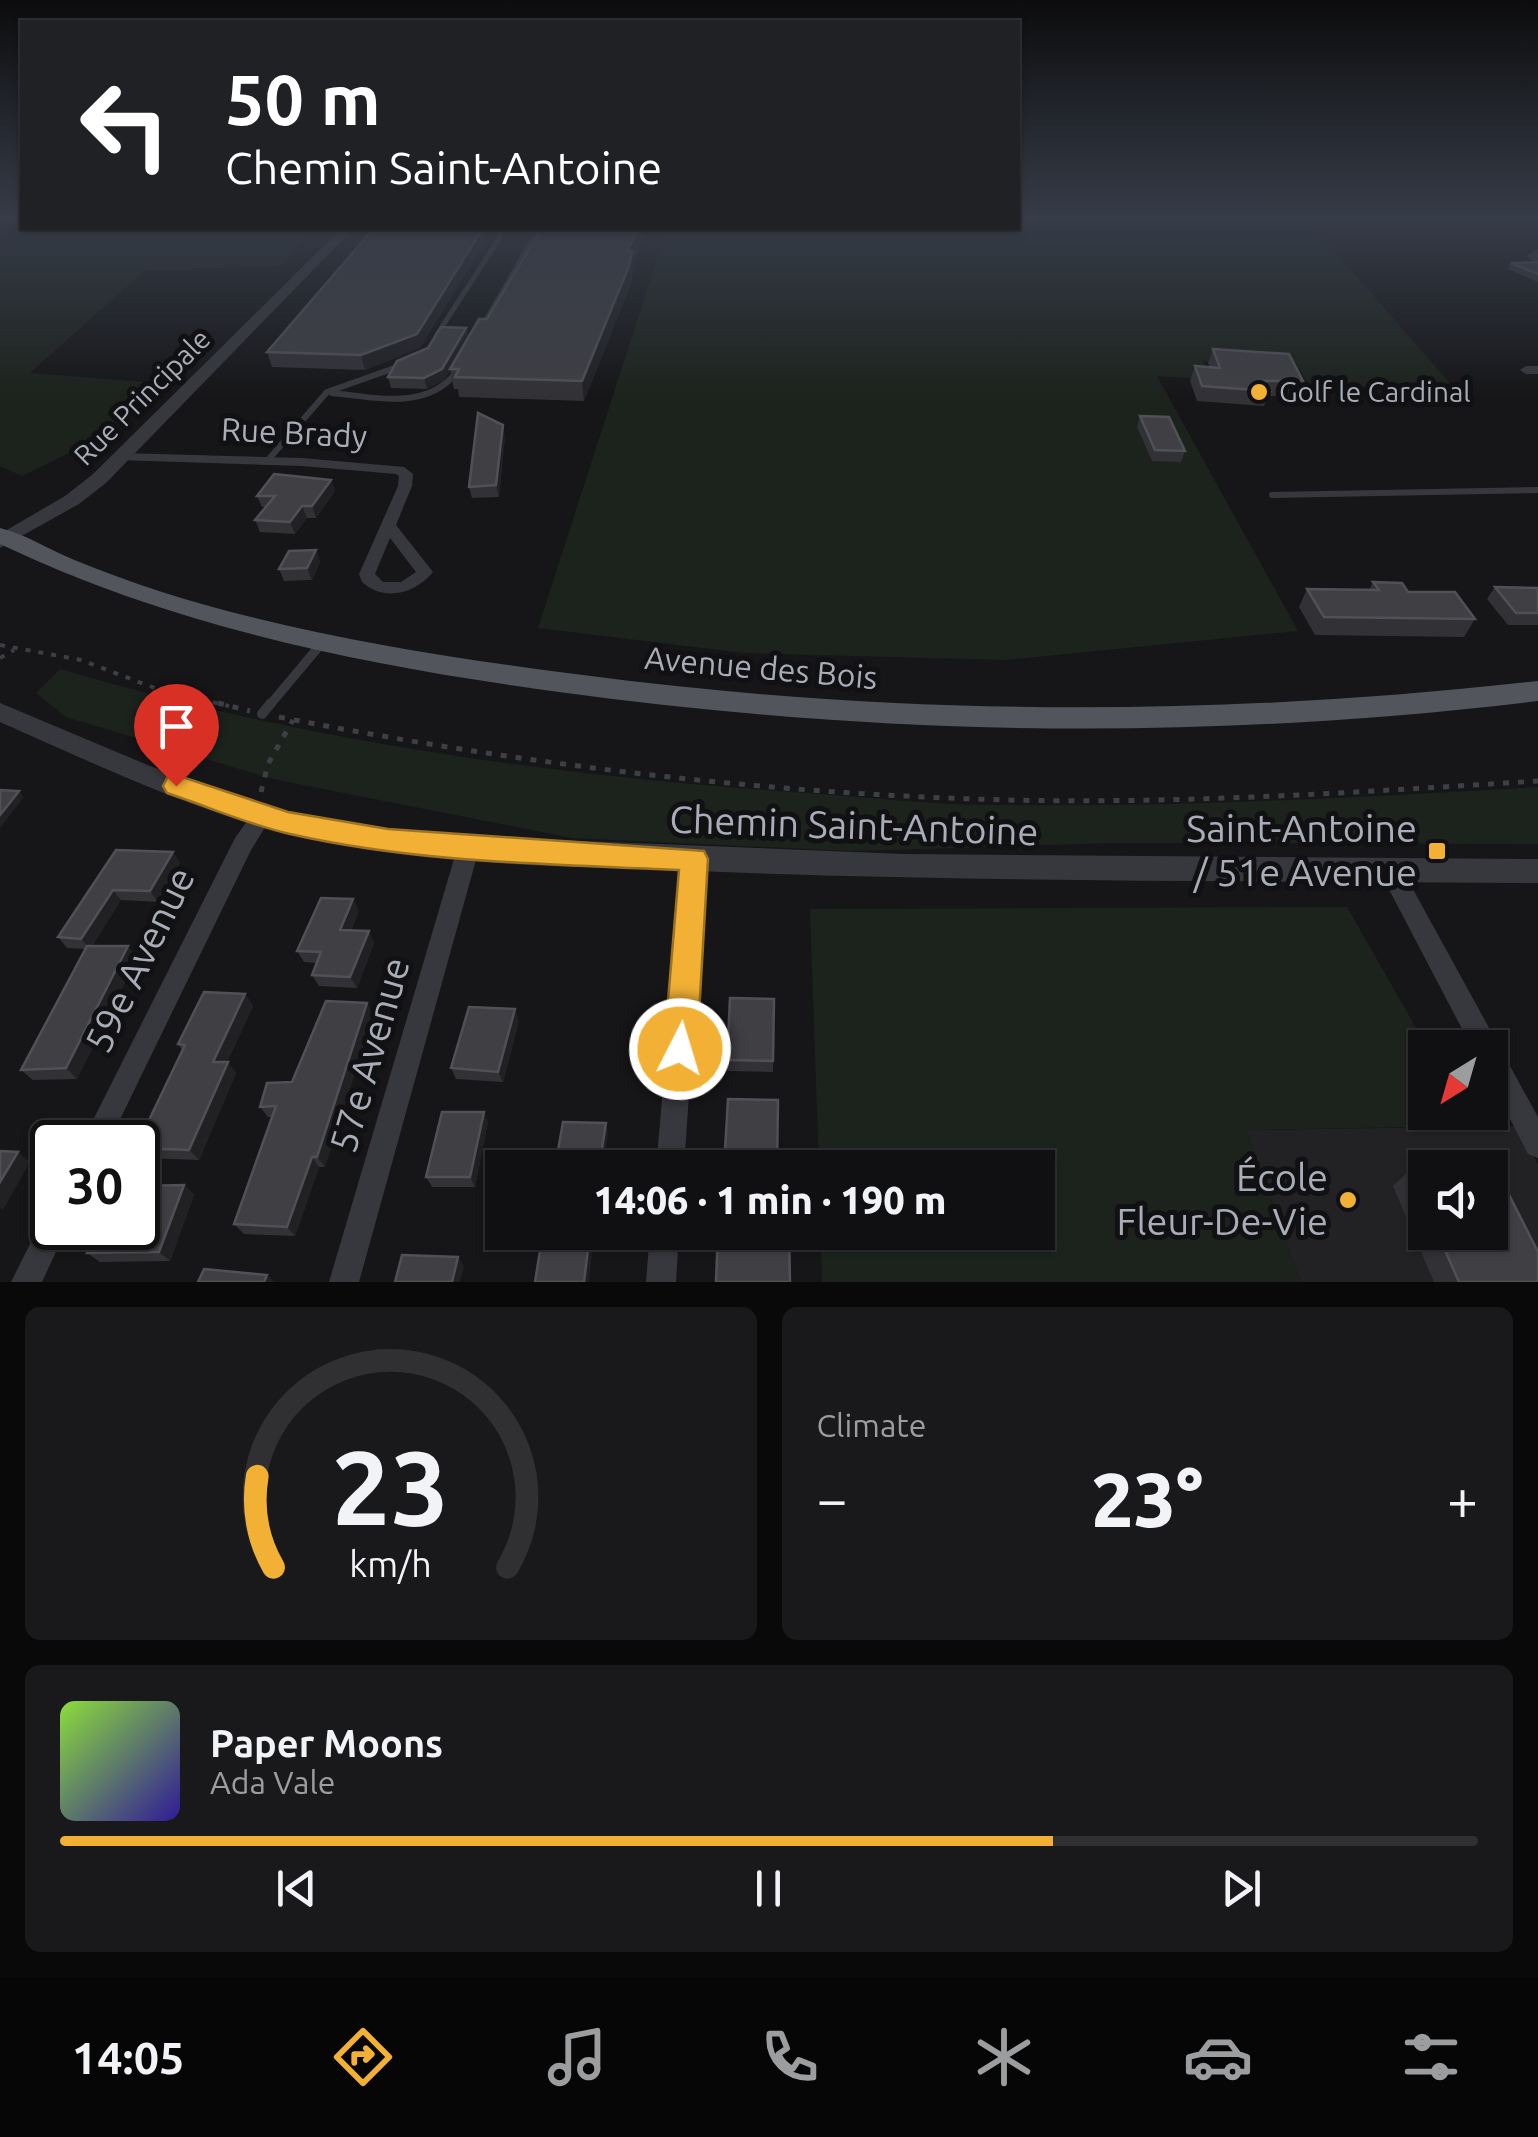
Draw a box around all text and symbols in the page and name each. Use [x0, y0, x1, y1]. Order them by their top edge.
icon: left [60, 60, 190, 190]
text: 50 m [225, 60, 381, 138]
text: Chemin Saint-Antoine [225, 142, 662, 193]
street label: Rue Principale [67, 322, 216, 471]
place label: Golf le Cardinal [1279, 376, 1471, 407]
marker: Golf le Cardinal [1248, 381, 1270, 403]
street label: Rue Brady [220, 410, 368, 454]
street label: Avenue des Bois [643, 639, 879, 695]
pin [134, 684, 219, 787]
icon: arrive [149, 699, 204, 754]
street label: Chemin Saint-Antoine [669, 798, 1039, 852]
place label: Saint-Antoine / 51e Avenue [1186, 807, 1417, 893]
marker: Saint-Antoine / 51e Avenue [1426, 840, 1448, 862]
street label: 59e Avenue [76, 860, 202, 1059]
street label: 57e Avenue [321, 953, 417, 1157]
position arrow [628, 997, 732, 1101]
north arrow [1408, 1030, 1508, 1130]
map controls [1408, 1030, 1508, 1250]
speed limit sign: 30 [30, 1120, 160, 1250]
button: sound [1408, 1150, 1508, 1250]
place label: École Fleur-De-Vie [1116, 1156, 1328, 1242]
text: 14:06 · 1 min · 190 m [593, 1179, 947, 1221]
marker: École Fleur-De-Vie [1337, 1189, 1359, 1211]
text: Climate [817, 1407, 927, 1443]
text: 23 [332, 1428, 449, 1545]
text: 23° [1091, 1457, 1203, 1541]
text: − [817, 1468, 848, 1529]
text: + [1447, 1468, 1478, 1529]
text: km/h [349, 1544, 432, 1584]
text: Paper Moons [210, 1722, 443, 1764]
text: Ada Vale [210, 1764, 336, 1800]
icon: previous [269, 1861, 324, 1916]
icon: pause [741, 1861, 796, 1916]
icon: next [1214, 1861, 1269, 1916]
icon: directions [328, 2022, 398, 2092]
icon: music [542, 2022, 612, 2092]
icon: phone [755, 2022, 825, 2092]
icon: climate [969, 2022, 1039, 2092]
icon: car [1183, 2022, 1253, 2092]
icon: filters [1396, 2022, 1466, 2092]
text: 14:05 [72, 2032, 184, 2083]

